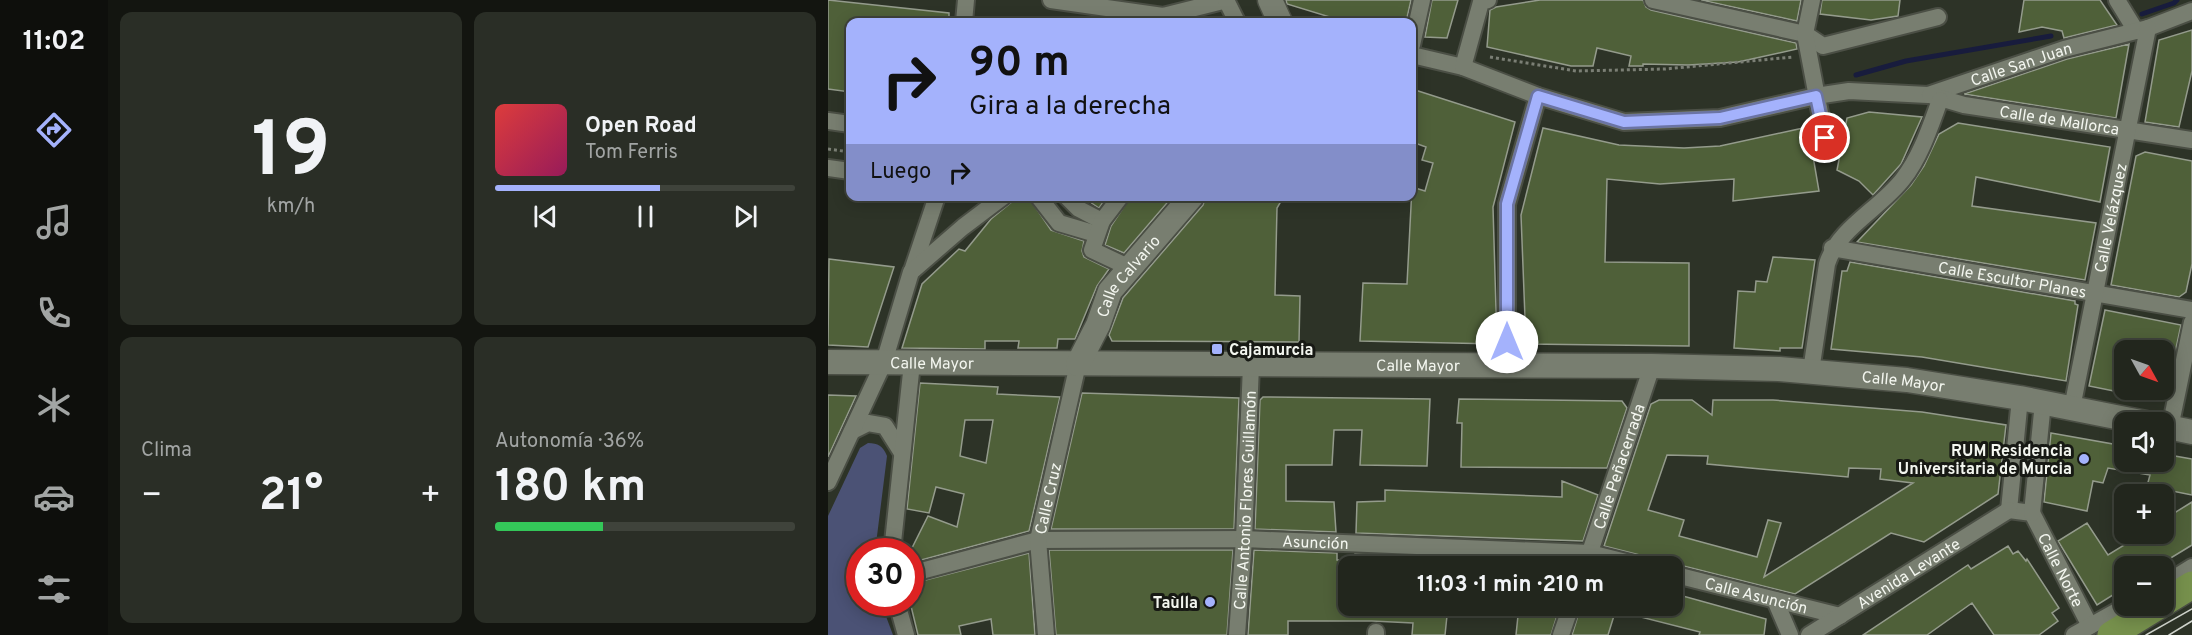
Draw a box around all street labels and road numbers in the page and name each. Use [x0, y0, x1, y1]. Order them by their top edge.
street label: Calle San Juan [1968, 39, 2074, 92]
street label: Calle de Mallorca [1998, 103, 2121, 141]
street label: Calle Velázquez [2091, 162, 2133, 275]
street label: Calle Calvario [1093, 232, 1166, 320]
street label: Calle Escultor Planes [1936, 258, 2088, 304]
street label: Calle Mayor [890, 354, 974, 375]
street label: Calle Mayor [1376, 357, 1460, 377]
street label: Calle Mayor [1861, 368, 1946, 398]
street label: Calle Antonio Flores Guillamón [1231, 390, 1262, 611]
street label: Calle Peñacerrada [1590, 402, 1651, 532]
street label: Calle Cruz [1032, 461, 1067, 537]
street label: Calle Norte [2032, 530, 2087, 611]
street label: Asunción [1282, 533, 1349, 555]
street label: Avenida Levante [1854, 535, 1965, 615]
street label: Calle Asunción [1702, 575, 1810, 620]

